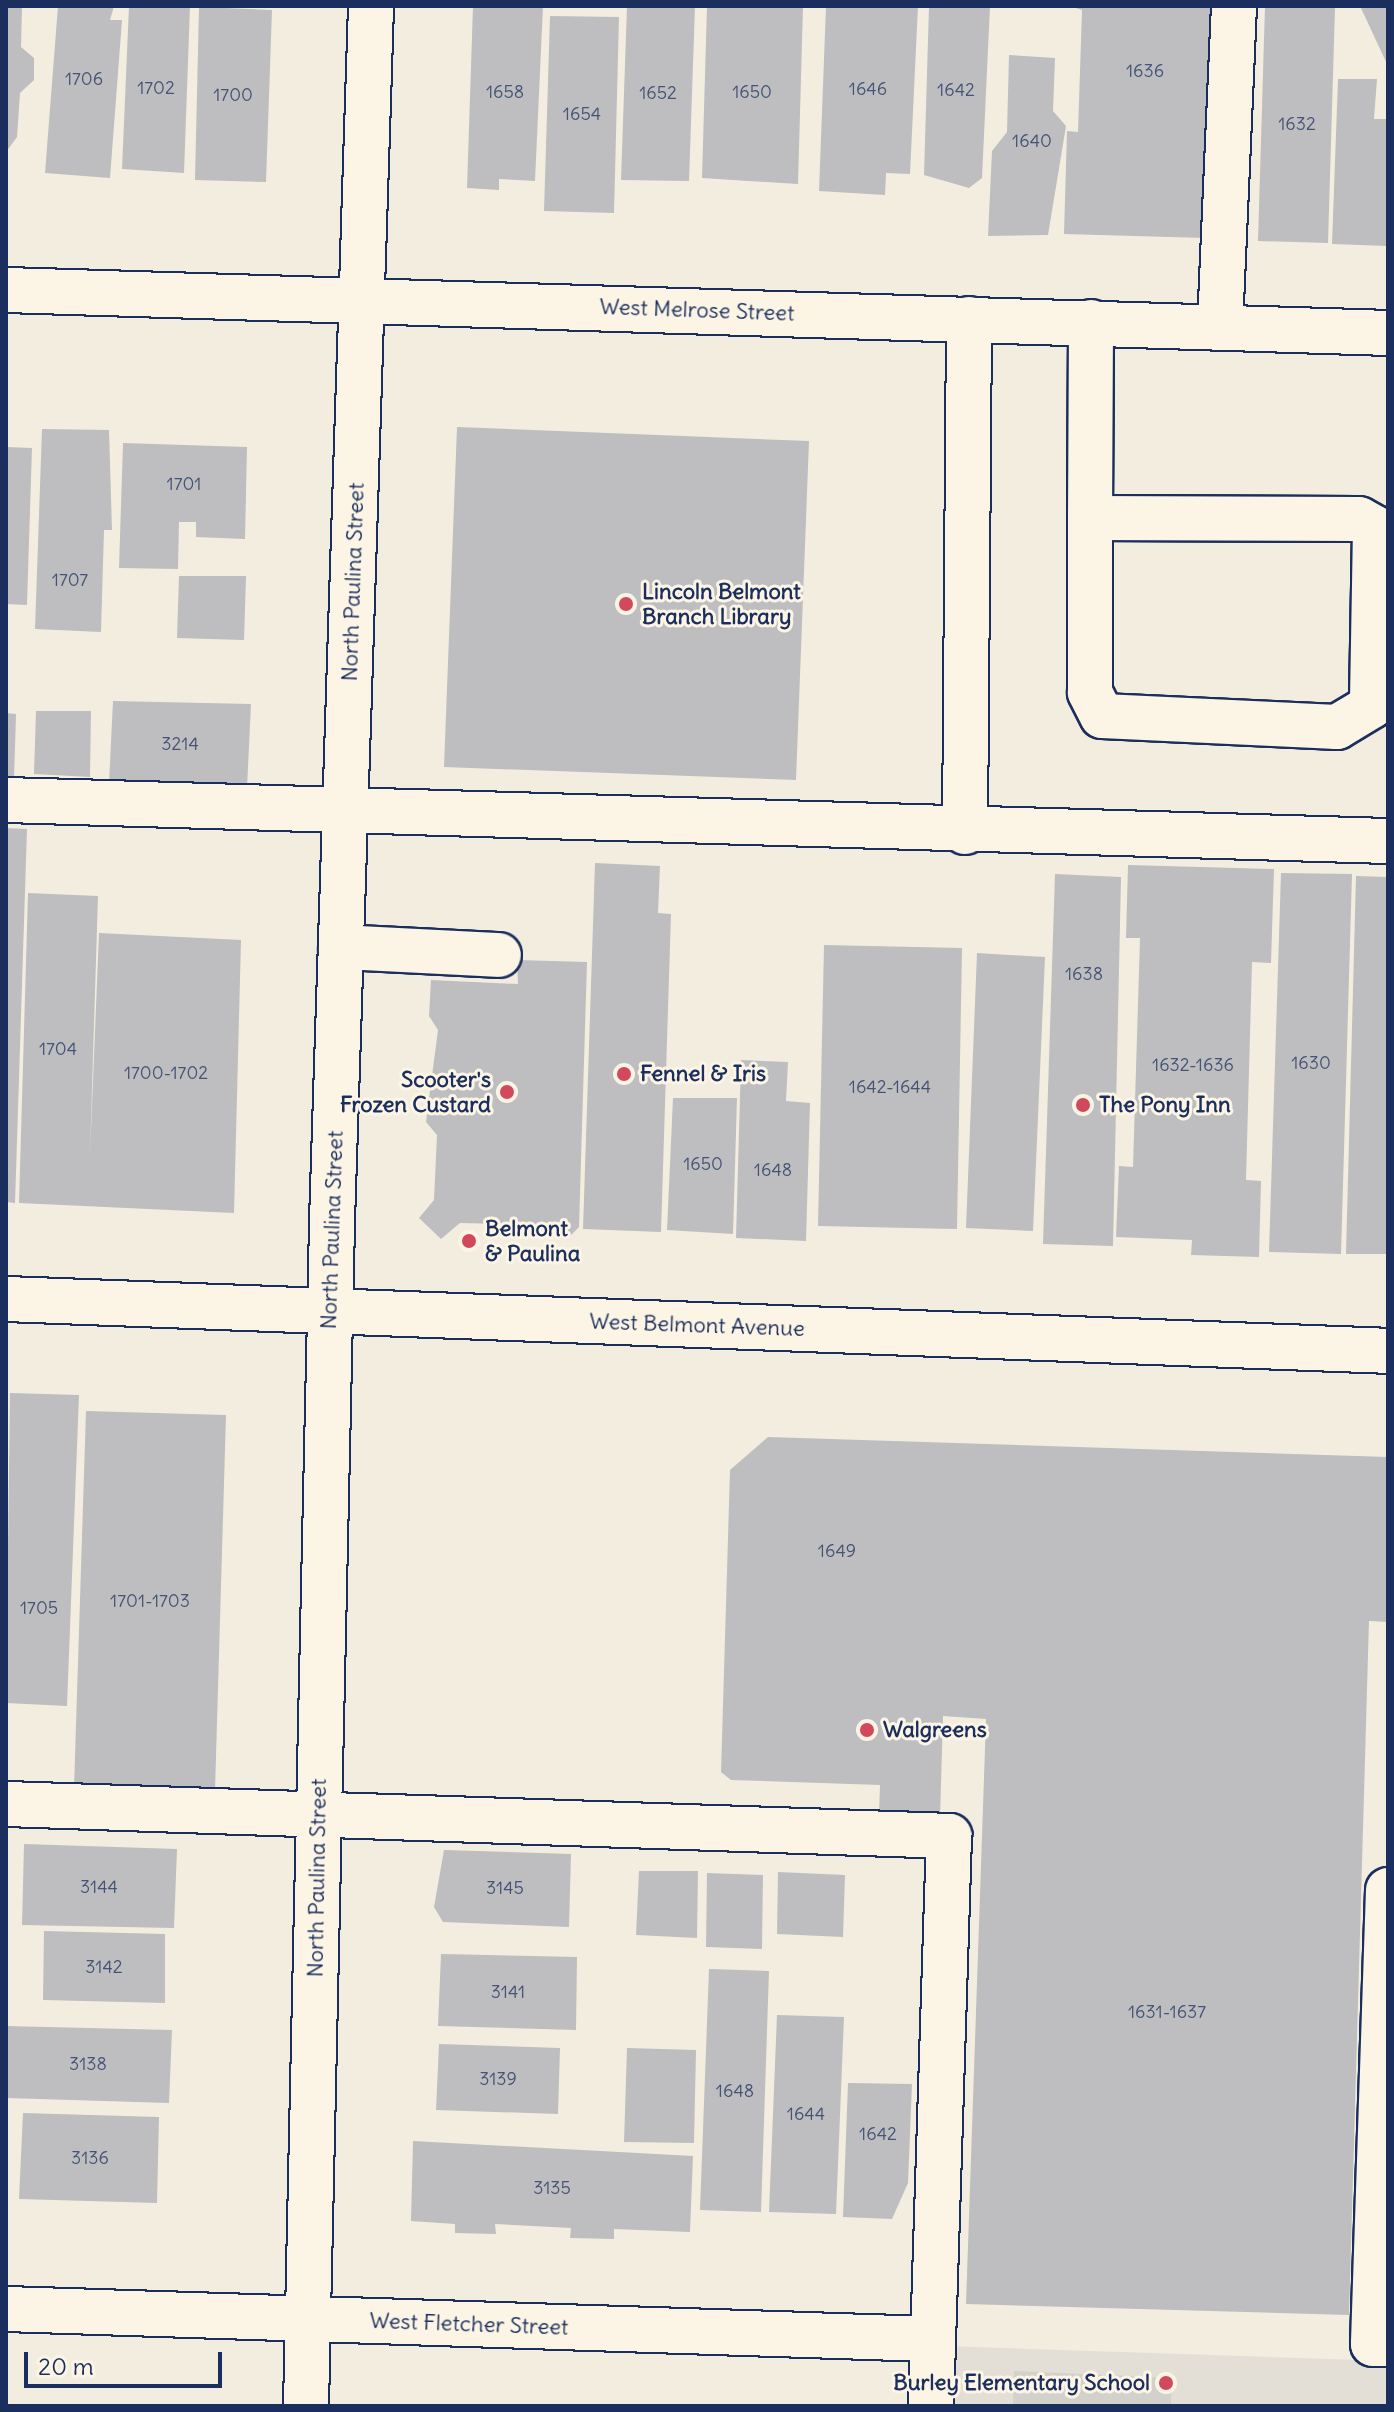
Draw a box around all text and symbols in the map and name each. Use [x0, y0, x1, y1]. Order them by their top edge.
house number: 1636 [1126, 60, 1164, 82]
house number: 1706 [65, 68, 103, 90]
house number: 1702 [137, 77, 175, 99]
house number: 1646 [849, 78, 887, 100]
house number: 1642 [937, 79, 975, 101]
house number: 1658 [486, 81, 524, 103]
house number: 1650 [732, 81, 772, 103]
house number: 1652 [639, 82, 677, 104]
house number: 1700 [213, 84, 253, 106]
house number: 1654 [563, 103, 601, 125]
house number: 1632 [1278, 113, 1316, 135]
house number: 1640 [1012, 130, 1052, 152]
street label: West Melrose Street [599, 293, 795, 327]
house number: 1701 [167, 473, 201, 495]
street label: North Paulina Street [336, 482, 370, 682]
house number: 1707 [52, 569, 88, 591]
place label: Lincoln Belmont Branch Library [642, 578, 801, 630]
marker: Lincoln Belmont Branch Library [617, 595, 635, 613]
house number: 3214 [161, 733, 199, 755]
house number: 1638 [1065, 963, 1103, 985]
house number: 1704 [39, 1038, 77, 1060]
house number: 1630 [1291, 1052, 1331, 1074]
house number: 1632-1636 [1152, 1054, 1234, 1076]
place label: Fennel & Iris [640, 1061, 766, 1087]
house number: 1700-1702 [124, 1062, 208, 1084]
marker: Fennel & Iris [615, 1065, 633, 1083]
place label: Scooter's Frozen Custard [340, 1066, 491, 1118]
house number: 1642-1644 [849, 1076, 931, 1098]
marker: Scooter's Frozen Custard [498, 1083, 516, 1101]
place label: The Pony Inn [1099, 1092, 1231, 1118]
marker: The Pony Inn [1074, 1096, 1092, 1114]
street label: North Paulina Street [315, 1130, 349, 1330]
house number: 1650 [683, 1153, 723, 1175]
house number: 1648 [754, 1159, 792, 1181]
place label: Belmont & Paulina [485, 1215, 580, 1266]
marker: Belmont & Paulina [460, 1232, 478, 1250]
street label: West Belmont Avenue [589, 1308, 805, 1342]
house number: 1649 [818, 1540, 856, 1562]
house number: 1701-1703 [110, 1590, 190, 1612]
house number: 1705 [20, 1597, 58, 1619]
place label: Walgreens [883, 1717, 987, 1743]
marker: Walgreens [858, 1721, 876, 1739]
street label: North Paulina Street [302, 1778, 332, 1978]
house number: 3144 [80, 1876, 118, 1898]
house number: 3145 [486, 1877, 524, 1899]
house number: 3142 [85, 1956, 123, 1978]
house number: 3141 [491, 1981, 525, 2003]
house number: 1631-1637 [1128, 2001, 1206, 2023]
house number: 3138 [69, 2053, 107, 2075]
house number: 3139 [479, 2068, 517, 2090]
house number: 1648 [716, 2080, 754, 2102]
house number: 1644 [787, 2103, 825, 2125]
house number: 1642 [859, 2123, 897, 2145]
house number: 3136 [71, 2147, 109, 2169]
house number: 3135 [533, 2177, 571, 2199]
street label: West Fletcher Street [369, 2307, 569, 2341]
scale bar [28, 2336, 226, 2386]
text: 20 m [38, 2351, 94, 2381]
place label: Burley Elementary School [893, 2370, 1150, 2396]
marker: Burley Elementary School [1157, 2374, 1175, 2392]

